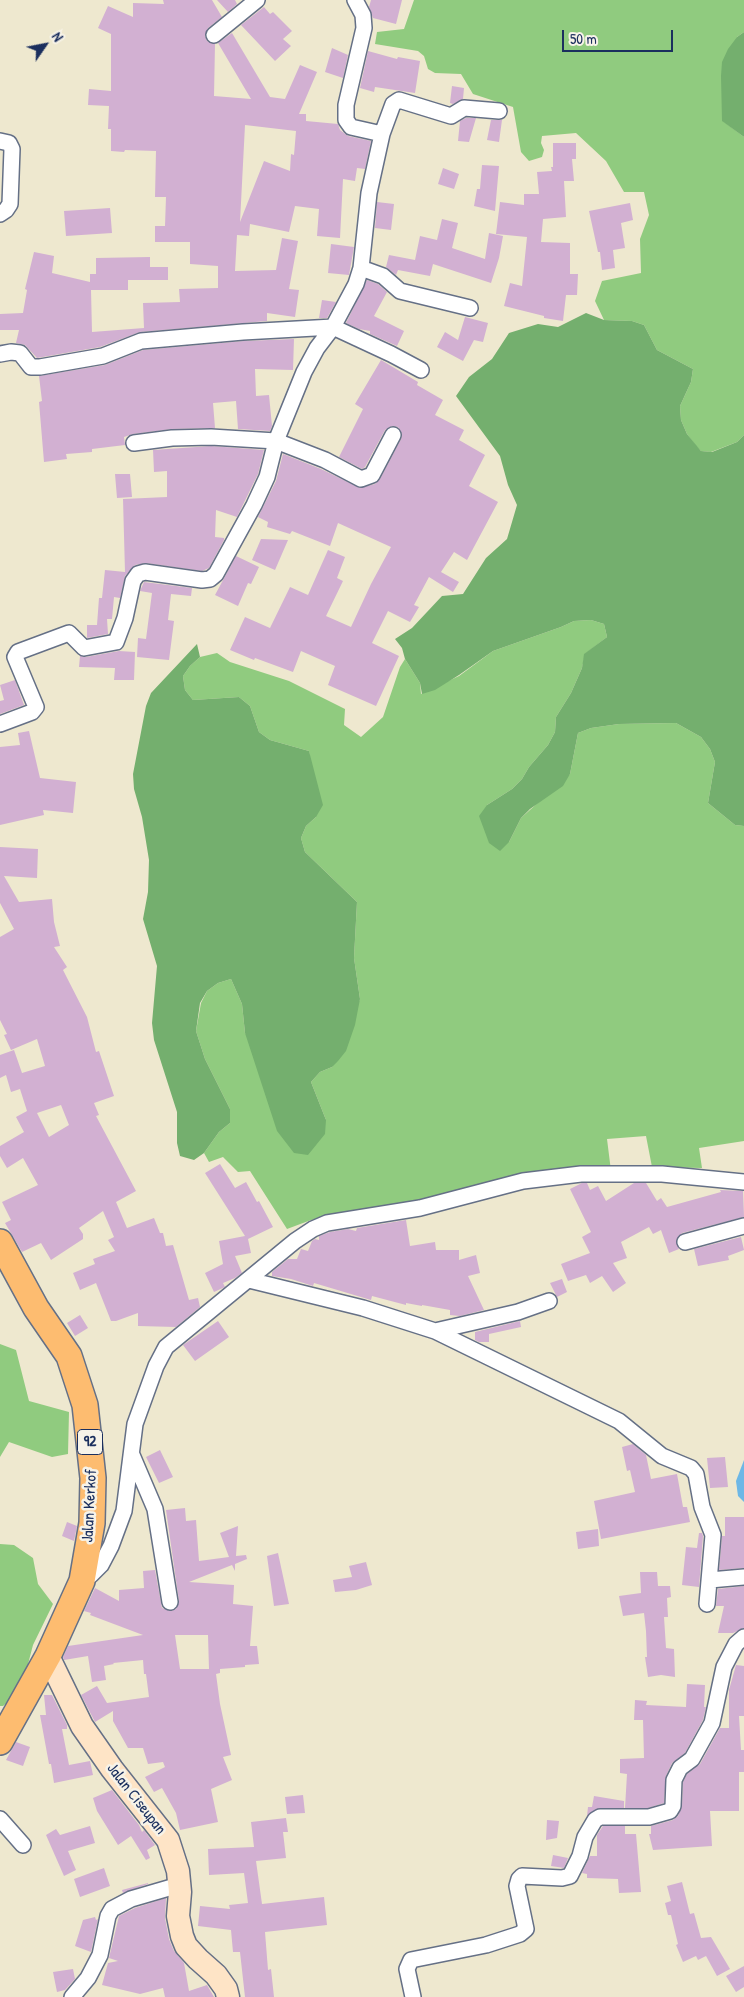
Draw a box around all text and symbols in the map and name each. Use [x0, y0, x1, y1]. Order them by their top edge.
north arrow [20, 20, 70, 70]
scale bar [564, 20, 675, 52]
text: N [48, 28, 68, 45]
text: 50 m [570, 28, 597, 49]
road number: 92 [78, 1430, 102, 1454]
street label: Jalan Kerkof [78, 1469, 102, 1543]
street label: Jalan Ciseupan [102, 1759, 170, 1839]

